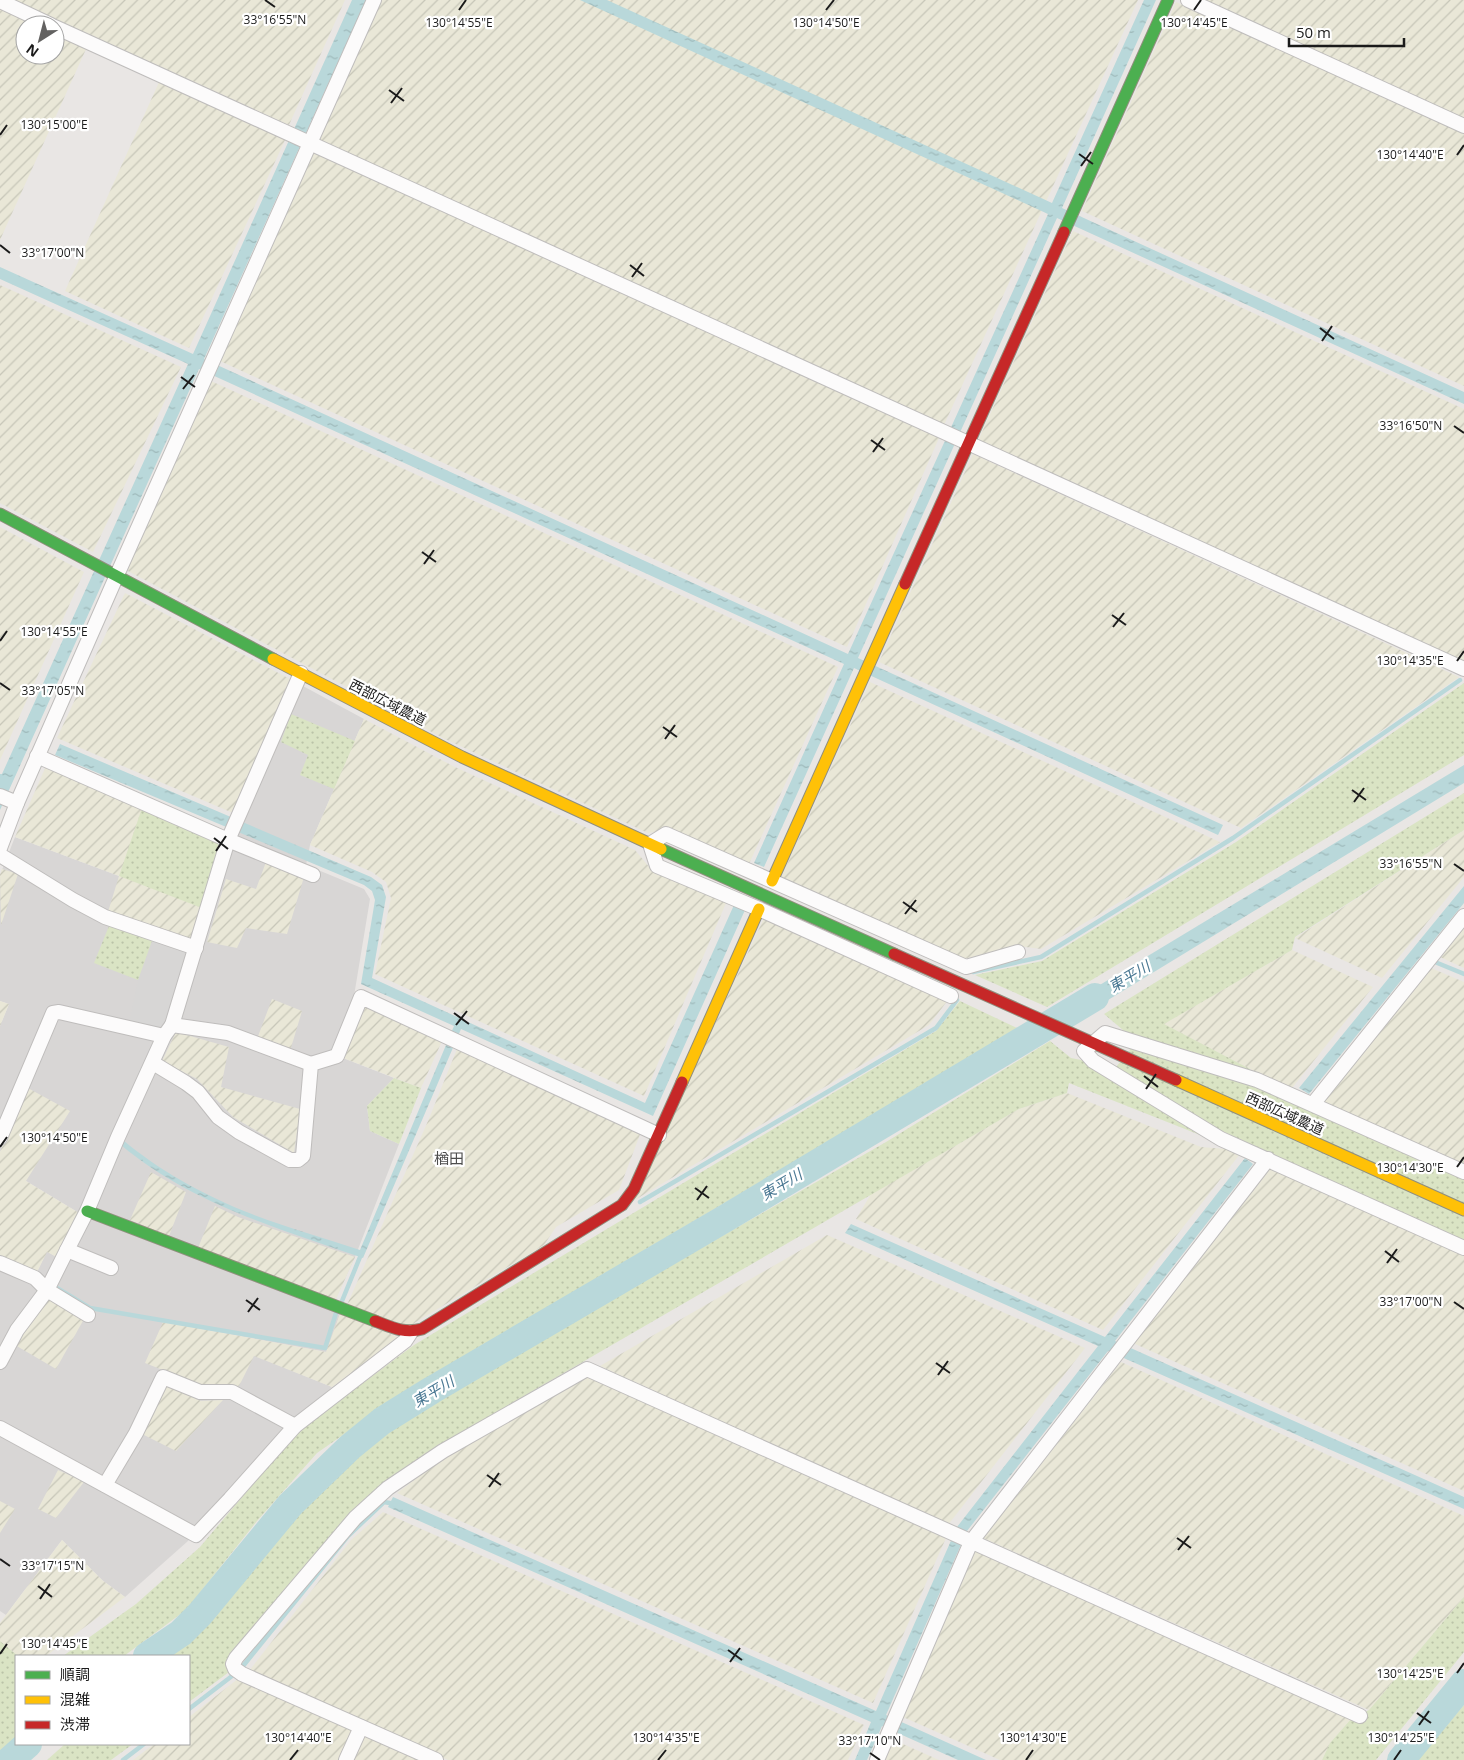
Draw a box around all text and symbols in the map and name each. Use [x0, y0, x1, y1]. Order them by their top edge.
text: 33°16'55"N [244, 11, 306, 28]
text: 130°14'55"E [425, 14, 493, 31]
text: 130°14'50"E [792, 14, 860, 31]
text: 130°14'45"E [1160, 14, 1228, 31]
north arrow [15, 15, 65, 65]
scale bar [1289, 15, 1404, 47]
text: 50 m [1296, 22, 1331, 42]
text: N [22, 40, 42, 62]
text: 130°15'00"E [20, 116, 88, 133]
text: 130°14'40"E [1376, 146, 1444, 163]
text: 33°17'00"N [22, 244, 84, 261]
text: 33°16'50"N [1380, 417, 1442, 434]
text: 130°14'55"E [20, 623, 88, 640]
text: 130°14'35"E [1376, 652, 1444, 669]
street label: 西部広域農道 [346, 674, 430, 730]
text: 33°17'05"N [22, 682, 84, 699]
text: 33°16'55"N [1380, 855, 1442, 872]
water label: 東平川 [1105, 955, 1155, 996]
street label: 西部広域農道 [1243, 1087, 1327, 1139]
text: 130°14'50"E [20, 1129, 88, 1146]
district label: 楢田 [434, 1148, 464, 1168]
text: 130°14'30"E [1376, 1159, 1444, 1176]
water label: 東平川 [757, 1163, 807, 1204]
text: 33°17'00"N [1380, 1293, 1442, 1310]
water label: 東平川 [409, 1370, 459, 1411]
text: 33°17'15"N [22, 1557, 84, 1574]
text: 130°14'45"E [20, 1635, 88, 1652]
legend [15, 1655, 190, 1745]
text: 順調 [60, 1664, 90, 1684]
text: 130°14'25"E [1376, 1665, 1444, 1682]
text: 混雑 [60, 1689, 90, 1709]
text: 渋滞 [60, 1714, 90, 1734]
text: 130°14'40"E [264, 1729, 332, 1746]
text: 130°14'35"E [632, 1729, 700, 1746]
text: 130°14'30"E [999, 1729, 1067, 1746]
text: 130°14'25"E [1367, 1729, 1435, 1746]
text: 33°17'10"N [839, 1732, 901, 1749]

